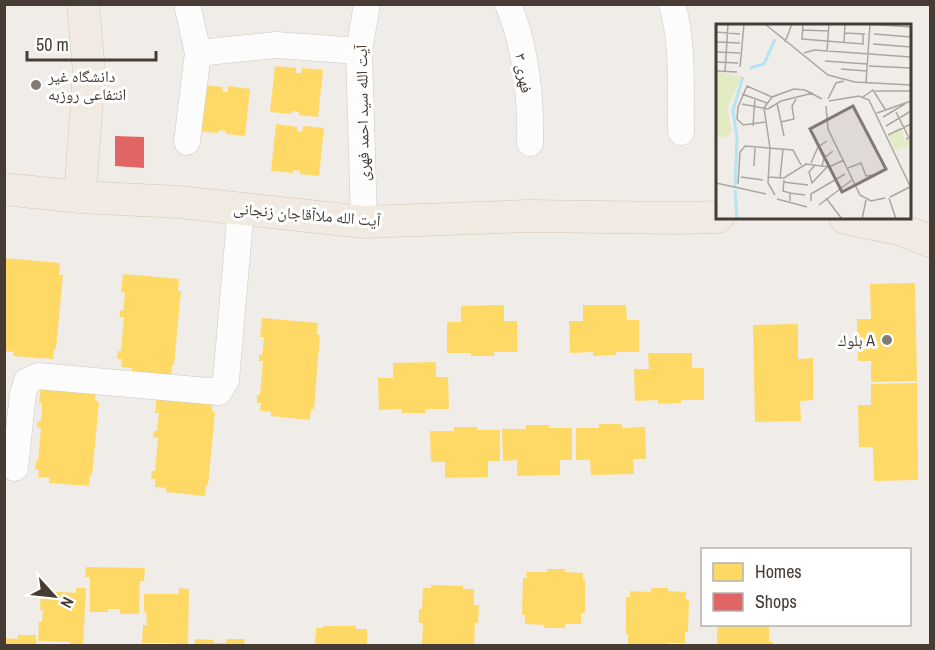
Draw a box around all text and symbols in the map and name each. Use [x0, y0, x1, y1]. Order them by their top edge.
scale bar [27, 24, 156, 62]
inset map [716, 24, 911, 219]
text: 50 m [36, 32, 69, 57]
street label: آیت الله سید احمد فهری [350, 44, 374, 181]
street label: فهری ۳ [510, 52, 538, 94]
place label: دانشگاه غیر انتفاعی روزبه [47, 65, 126, 105]
marker: دانشگاه غیر انتفاعی روزبه [29, 78, 43, 92]
street label: آیت الله ملاآقاجان زنجانی [233, 197, 382, 231]
place label: بلوك A [838, 329, 875, 351]
marker: بلوك A [880, 333, 894, 347]
legend [701, 548, 911, 626]
text: Homes [755, 559, 802, 584]
north arrow [24, 566, 84, 626]
text: Shops [755, 589, 797, 614]
text: N [55, 594, 79, 612]

